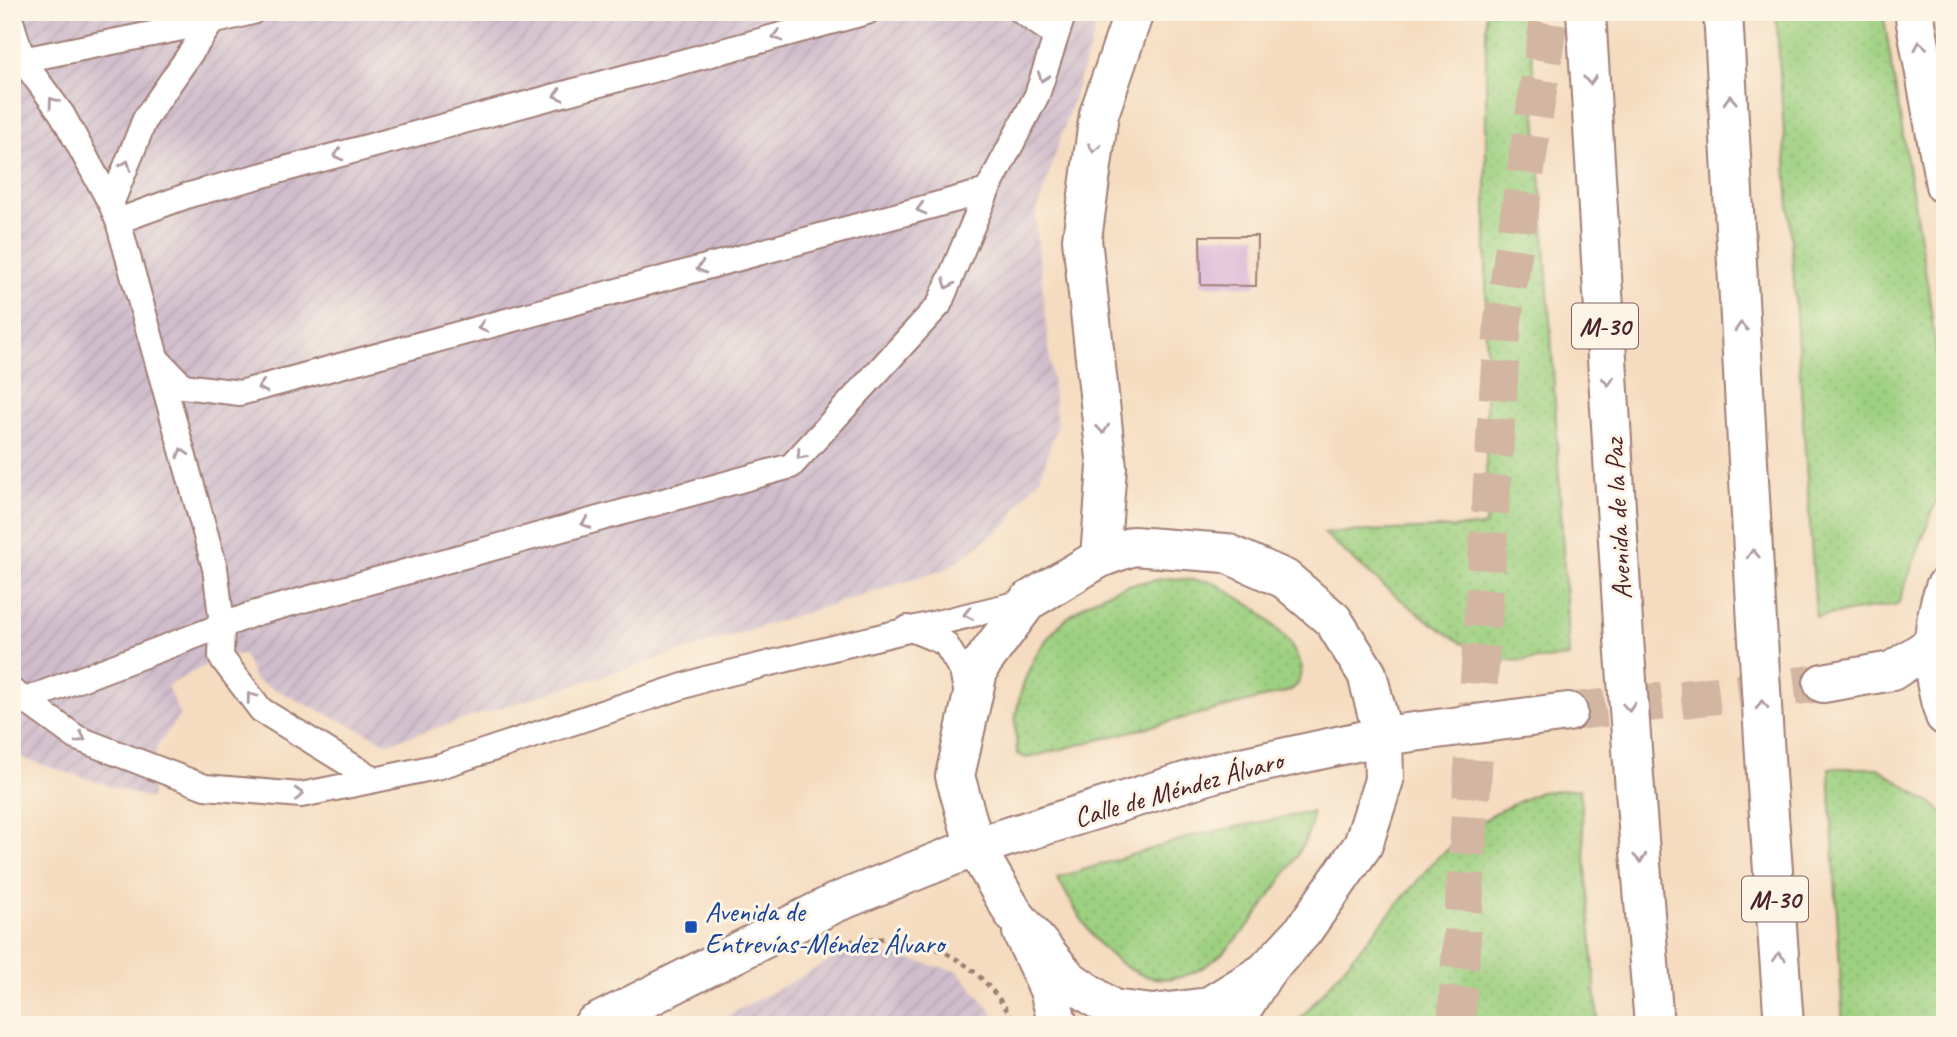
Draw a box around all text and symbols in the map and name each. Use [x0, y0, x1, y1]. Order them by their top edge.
one-way arrow [772, 28, 784, 43]
one-way arrow [1913, 40, 1928, 52]
one-way arrow [1036, 71, 1051, 83]
one-way arrow [1582, 75, 1597, 86]
one-way arrow [552, 87, 564, 102]
one-way arrow [1722, 94, 1737, 105]
one-way arrow [49, 97, 61, 110]
one-way arrow [1087, 142, 1102, 154]
one-way arrow [332, 146, 344, 161]
one-way arrow [118, 160, 132, 172]
one-way arrow [915, 200, 927, 215]
one-way arrow [696, 260, 708, 274]
one-way arrow [943, 277, 957, 289]
road number: M-30 [1572, 304, 1638, 348]
one-way arrow [476, 319, 488, 334]
one-way arrow [1734, 321, 1749, 332]
one-way arrow [1601, 376, 1616, 387]
one-way arrow [256, 379, 268, 393]
one-way arrow [1095, 424, 1110, 435]
street label: Avenida de la Paz [1596, 435, 1639, 600]
one-way arrow [176, 447, 191, 459]
one-way arrow [796, 447, 809, 460]
one-way arrow [580, 514, 592, 529]
one-way arrow [1746, 549, 1761, 560]
one-way arrow [962, 606, 974, 621]
one-way arrow [247, 692, 260, 705]
one-way arrow [1755, 699, 1770, 710]
one-way arrow [1621, 702, 1636, 713]
one-way arrow [74, 730, 86, 744]
street label: Calle de Méndez Álvaro [1070, 741, 1290, 835]
one-way arrow [294, 786, 305, 801]
one-way arrow [1632, 853, 1647, 864]
road number: M-30 [1742, 876, 1808, 922]
place label: Avenida de Entrevías-Méndez Álvaro [705, 894, 947, 961]
marker: Avenida de Entrevías-Méndez Álvaro [683, 919, 699, 935]
one-way arrow [1772, 951, 1787, 962]

